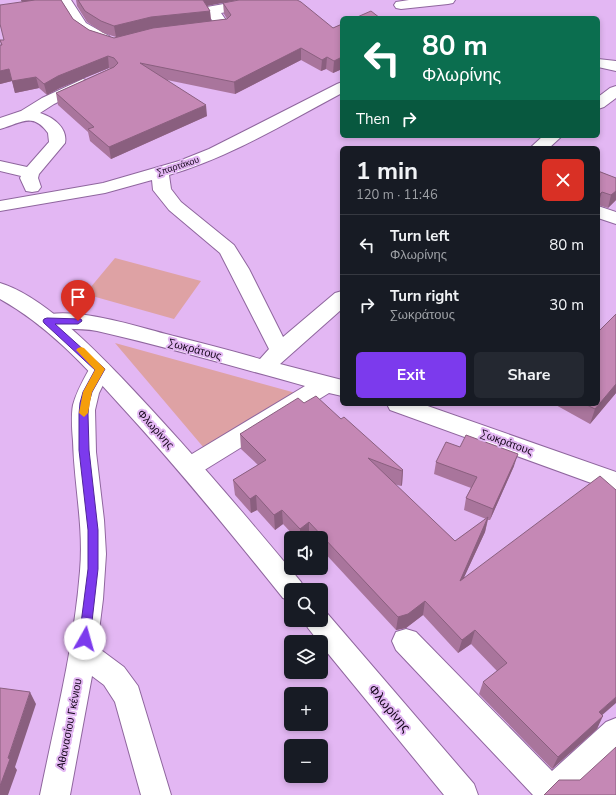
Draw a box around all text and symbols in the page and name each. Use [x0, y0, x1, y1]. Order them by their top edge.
text: 80 m [422, 27, 488, 65]
icon: left [356, 32, 408, 84]
text: Φλωρίνης [422, 63, 501, 87]
icon: right [398, 108, 420, 130]
text: Then [356, 109, 390, 129]
street label: Σπαρτάκου [155, 153, 201, 178]
text: 1 min [356, 155, 418, 187]
button: close [542, 159, 584, 201]
text: 120 m · 11:46 [356, 186, 438, 204]
text: Turn left [390, 226, 449, 246]
icon: left [356, 234, 378, 256]
text: 80 m [549, 235, 584, 255]
text: Φλωρίνης [390, 246, 447, 264]
pin [61, 280, 95, 321]
icon: arrive [67, 286, 89, 308]
text: Turn right [390, 286, 459, 306]
icon: right [356, 294, 378, 316]
text: 30 m [549, 295, 584, 315]
text: Σωκράτους [390, 306, 455, 324]
street label: Σωκράτους [166, 335, 223, 364]
button: Exit [356, 352, 466, 398]
button: Share [474, 352, 584, 398]
street label: Φλωρίνης [134, 406, 177, 452]
street label: Σωκράτους [478, 426, 535, 459]
map controls [284, 531, 328, 783]
button: sound [284, 531, 328, 575]
button: search [284, 583, 328, 627]
position arrow [64, 618, 106, 660]
button: layers [284, 635, 328, 679]
street label: Αθανασίου Γκένιου [53, 677, 86, 771]
street label: Φλωρίνης [364, 681, 414, 736]
button: + [284, 687, 328, 731]
button: − [284, 739, 328, 783]

